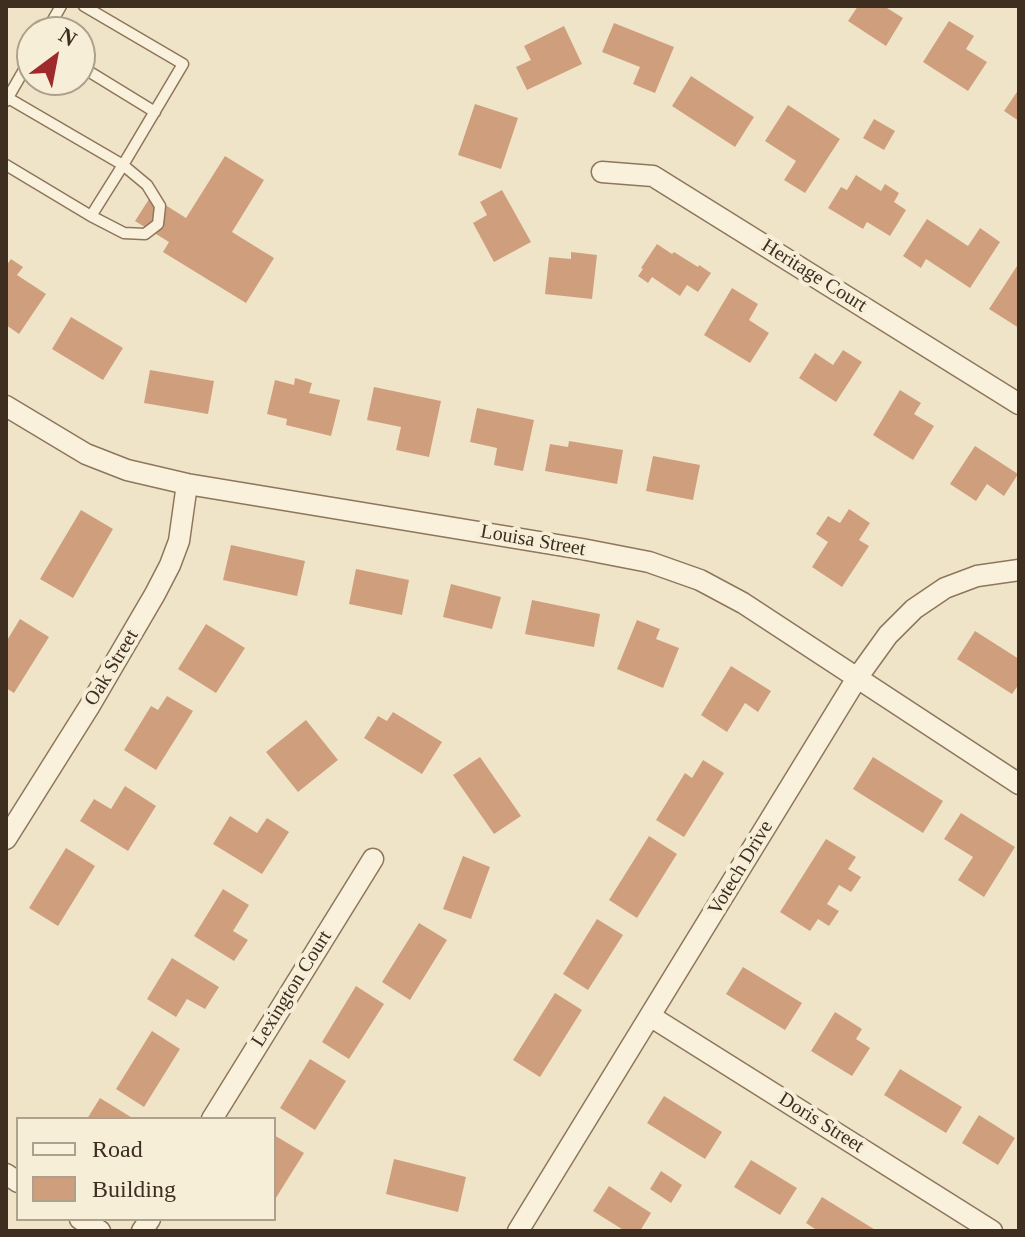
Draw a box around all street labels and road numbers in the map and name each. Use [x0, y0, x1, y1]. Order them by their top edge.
street label: Heritage Court [757, 234, 871, 318]
street label: Louisa Street [479, 520, 587, 562]
street label: Oak Street [80, 625, 144, 711]
street label: Votech Drive [703, 817, 779, 919]
street label: Lexington Court [247, 926, 337, 1052]
street label: Doris Street [774, 1087, 868, 1159]

